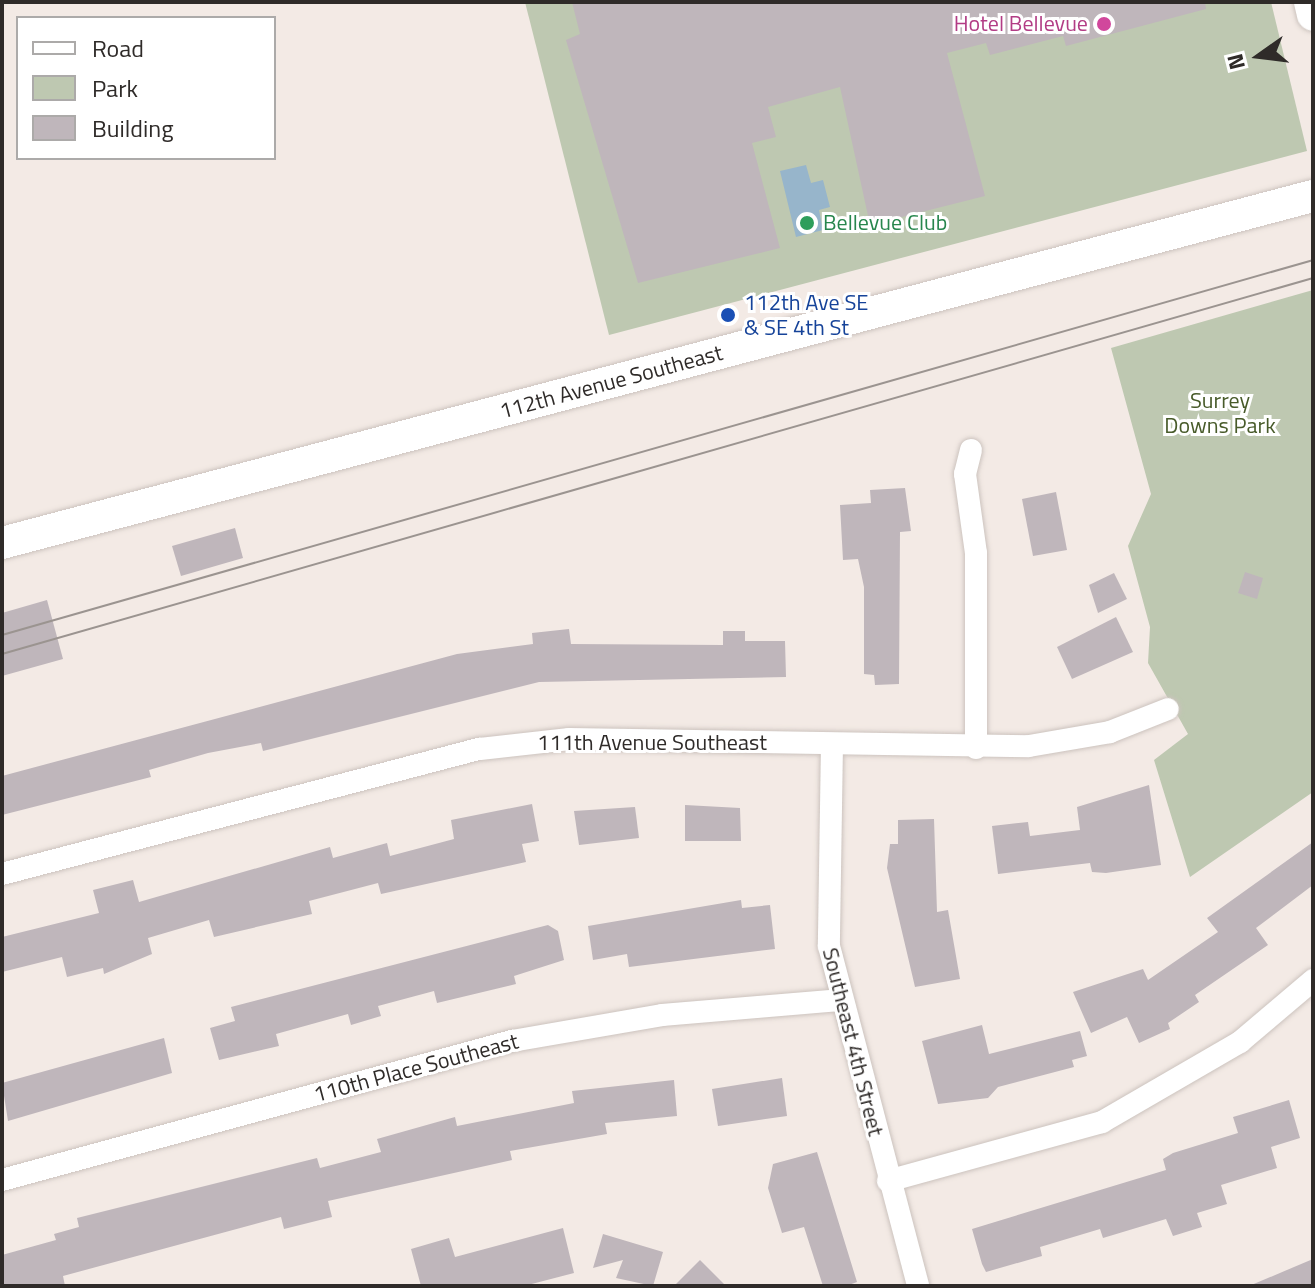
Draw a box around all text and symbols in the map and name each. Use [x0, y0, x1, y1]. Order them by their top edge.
place label: Hotel Bellevue [954, 11, 1088, 37]
marker: Hotel Bellevue [1095, 15, 1113, 33]
legend [16, 16, 276, 160]
north arrow [1219, 16, 1299, 96]
text: Road [92, 30, 144, 66]
text: N [1217, 50, 1254, 73]
text: Park [92, 70, 138, 106]
text: Building [92, 110, 174, 146]
place label: Bellevue Club [823, 210, 947, 236]
marker: Bellevue Club [798, 214, 816, 232]
place label: 112th Ave SE & SE 4th St [744, 289, 868, 340]
marker: 112th Ave SE & SE 4th St [719, 306, 737, 324]
street label: 112th Avenue Southeast [497, 340, 725, 424]
park label: Surrey Downs Park [1164, 387, 1276, 438]
street label: 111th Avenue Southeast [537, 730, 767, 756]
street label: Southeast 4th Street [817, 945, 889, 1139]
street label: 110th Place Southeast [311, 1028, 521, 1108]

